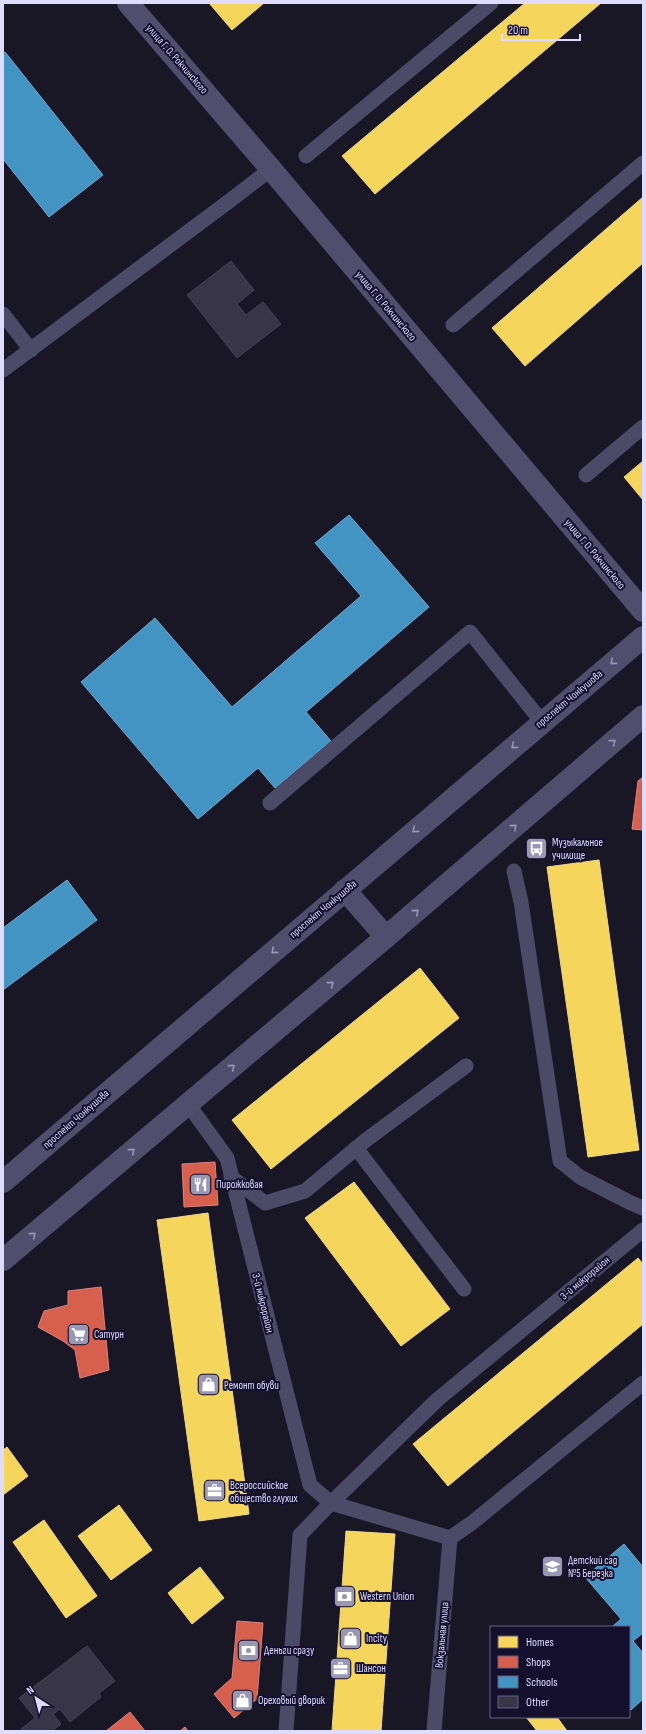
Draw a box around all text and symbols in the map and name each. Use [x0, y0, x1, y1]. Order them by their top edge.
scale bar [502, 16, 580, 42]
street label: улица Г. О. Рокчинского [143, 22, 211, 97]
text: 20 m [508, 23, 528, 38]
street label: улица Г. О. Рокчинского [353, 268, 419, 344]
street label: улица Г. О. Рокчинского [562, 516, 628, 592]
one-way arrow [611, 657, 618, 664]
street label: проспект Чонкушова [533, 667, 605, 731]
one-way arrow [608, 740, 615, 747]
one-way arrow [512, 742, 519, 749]
one-way arrow [509, 825, 517, 832]
one-way arrow [412, 826, 420, 833]
bus stop icon: Музыкальное училище [523, 835, 549, 861]
place label: Музыкальное училище [552, 836, 603, 862]
street label: проспект Чонкушова [287, 877, 359, 941]
one-way arrow [411, 910, 418, 917]
one-way arrow [271, 946, 278, 953]
one-way arrow [327, 981, 334, 988]
one-way arrow [227, 1065, 234, 1072]
street label: проспект Чонкушова [40, 1087, 112, 1151]
one-way arrow [128, 1148, 135, 1155]
restaurant icon: Пирожковая [187, 1171, 213, 1197]
place label: Пирожковая [216, 1178, 263, 1191]
one-way arrow [28, 1232, 35, 1239]
street label: 3-й микрорайон [558, 1253, 612, 1303]
street label: 3-й микрорайон [249, 1272, 277, 1334]
supermarket icon: Сатурн [65, 1321, 91, 1347]
place label: Сатурн [94, 1328, 124, 1341]
shop icon: Ремонт обуви [195, 1372, 221, 1398]
place label: Ремонт обуви [224, 1379, 279, 1392]
office icon: Всероссийское общество глухих [202, 1478, 228, 1504]
place label: Всероссийское общество глухих [230, 1479, 298, 1505]
school or university icon: Детский сад №5 Березка [540, 1553, 566, 1579]
place label: Детский сад №5 Березка [568, 1554, 617, 1580]
bank icon: Western Union [332, 1583, 358, 1609]
place label: Western Union [360, 1590, 414, 1603]
street label: Вокзальная улица [433, 1601, 451, 1669]
shop icon: Incity [337, 1625, 363, 1651]
legend [490, 1626, 630, 1718]
place label: Incity [366, 1632, 388, 1645]
text: Homes [526, 1635, 554, 1650]
bank icon: Деньги сразу [235, 1637, 261, 1663]
place label: Деньги сразу [264, 1644, 315, 1657]
office icon: Шансон [328, 1655, 354, 1681]
text: Shops [526, 1655, 551, 1670]
place label: Шансон [356, 1662, 386, 1675]
text: Schools [526, 1675, 558, 1690]
north arrow [16, 1678, 56, 1718]
text: N [24, 1683, 37, 1697]
shop icon: Ореховый дворик [229, 1687, 255, 1713]
place label: Ореховый дворик [258, 1694, 326, 1707]
text: Other [526, 1695, 550, 1710]

